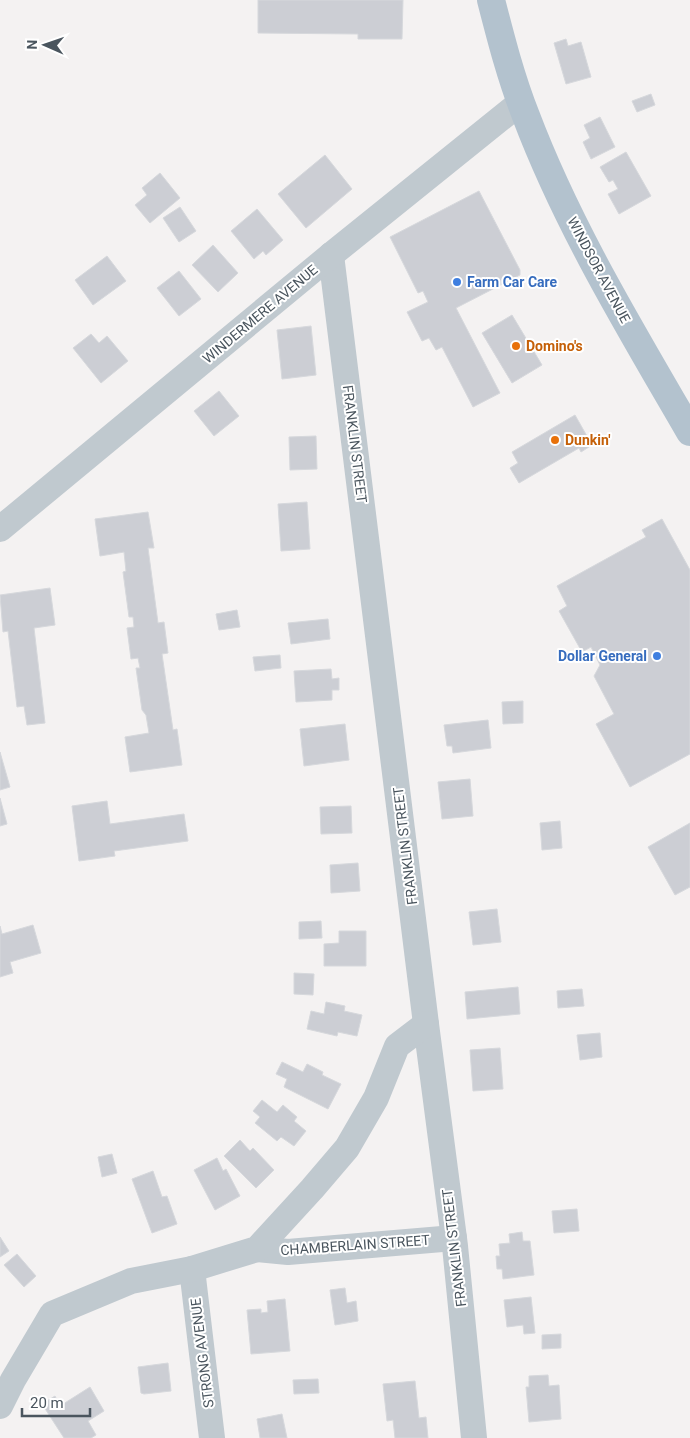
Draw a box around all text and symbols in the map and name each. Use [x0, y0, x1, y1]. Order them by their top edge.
north arrow [20, 20, 70, 70]
text: N [24, 39, 40, 50]
street label: WINDSOR AVENUE [564, 214, 634, 326]
street label: WINDERMERE AVENUE [199, 261, 321, 367]
place label: Farm Car Care [467, 274, 558, 290]
marker: Farm Car Care [451, 276, 463, 288]
place label: Domino's [526, 338, 583, 354]
marker: Domino's [510, 340, 522, 352]
street label: FRANKLIN STREET [340, 384, 370, 505]
place label: Dunkin' [565, 432, 610, 448]
marker: Dunkin' [549, 434, 561, 446]
place label: Dollar General [558, 648, 647, 664]
marker: Dollar General [651, 650, 663, 662]
street label: FRANKLIN STREET [390, 785, 420, 906]
street label: FRANKLIN STREET [439, 1187, 469, 1308]
street label: CHAMBERLAIN STREET [280, 1232, 431, 1258]
street label: STRONG AVENUE [187, 1297, 217, 1409]
scale bar [22, 1386, 90, 1418]
text: 20 m [30, 1394, 64, 1412]

